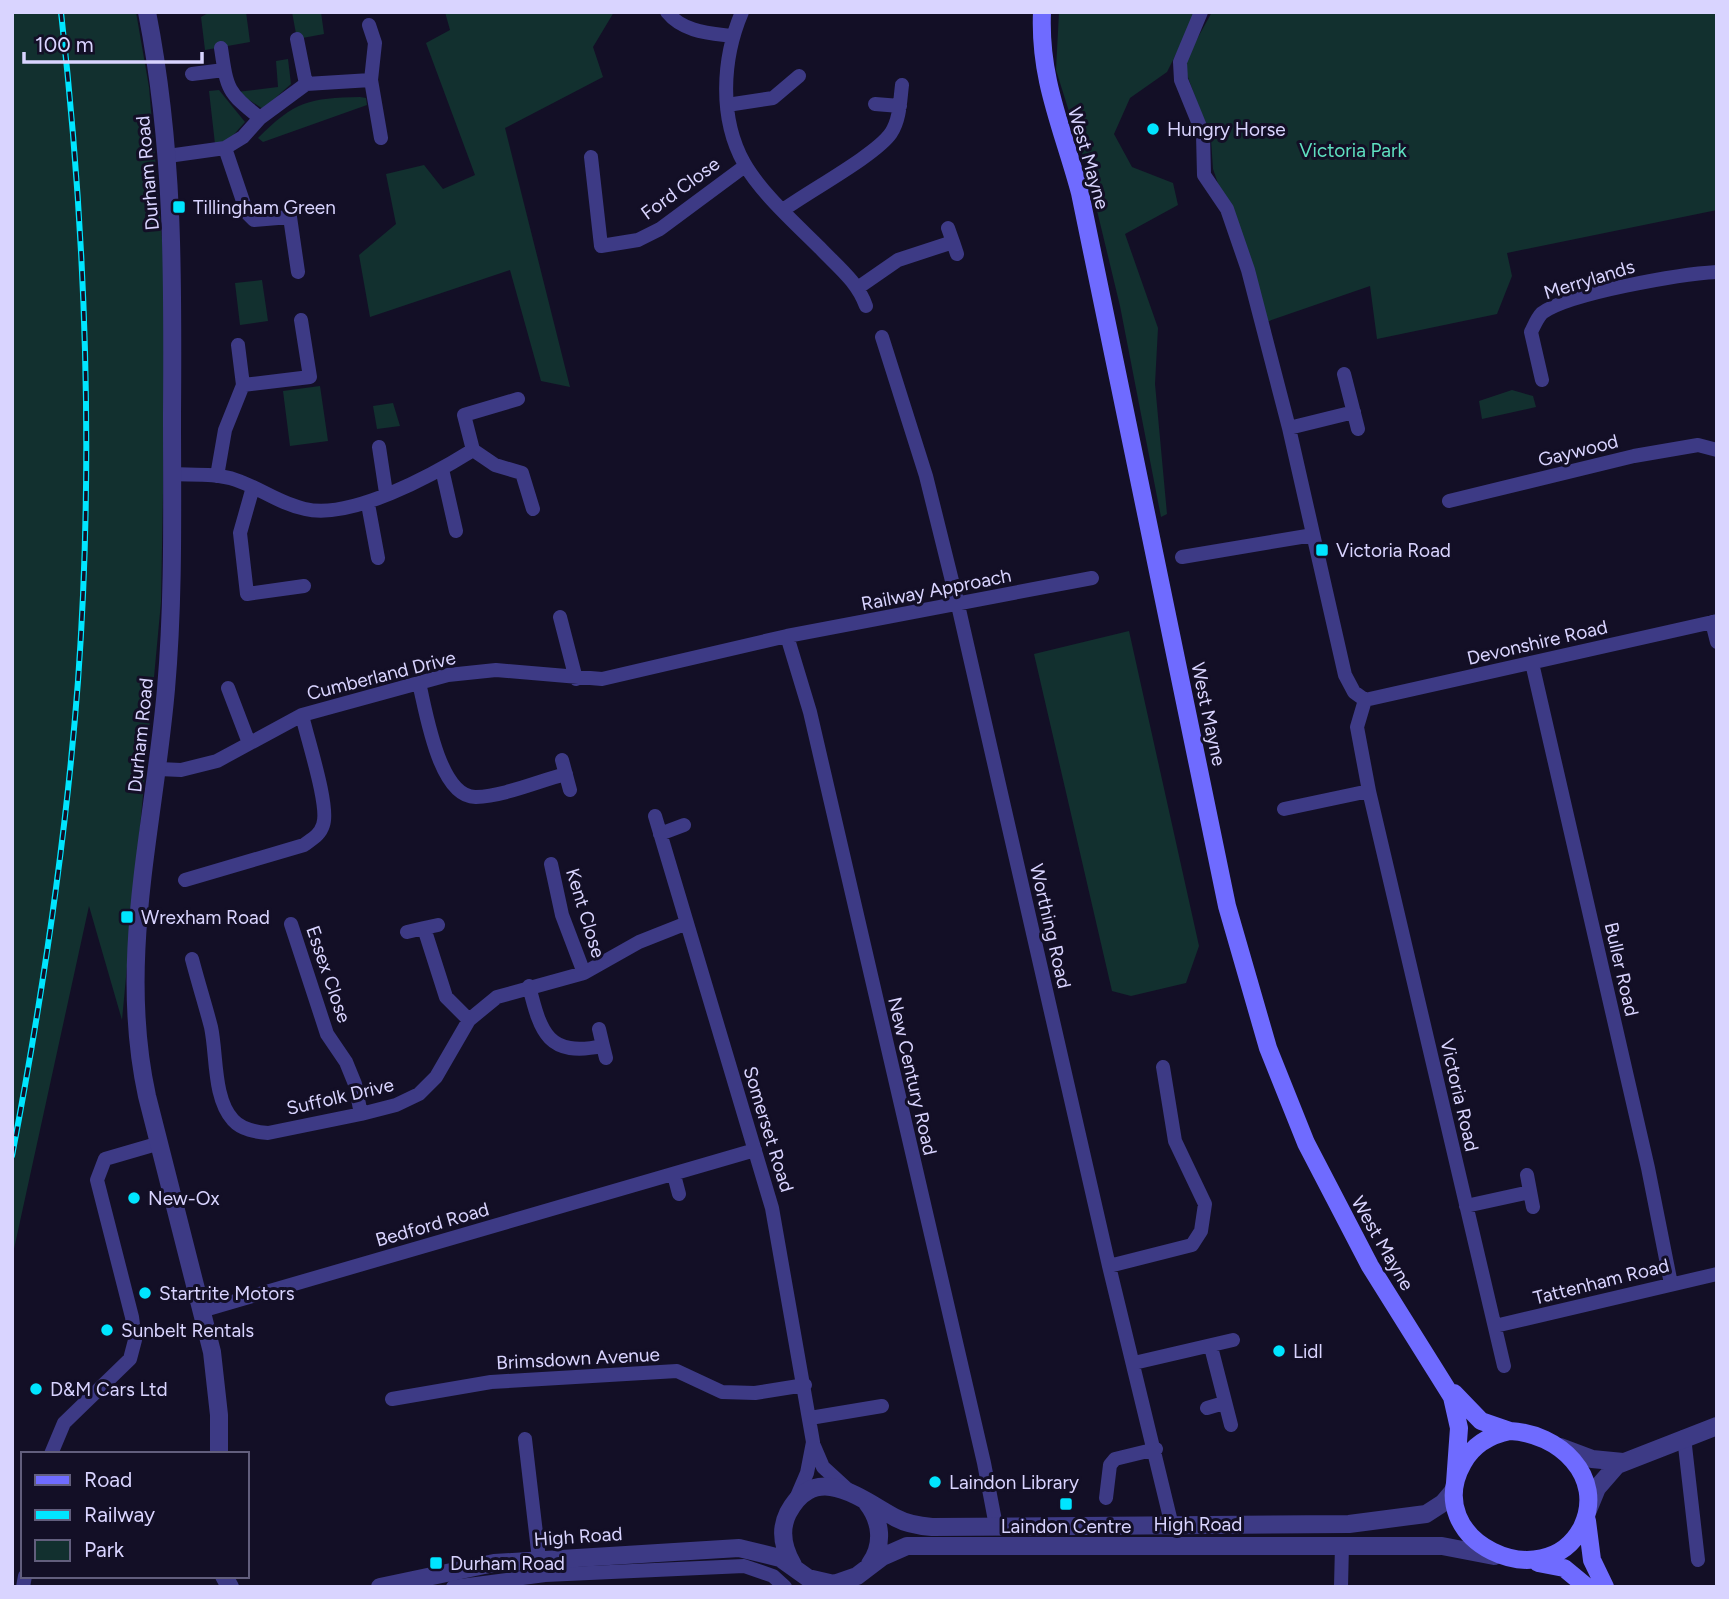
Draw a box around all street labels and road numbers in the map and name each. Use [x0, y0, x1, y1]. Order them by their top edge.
street label: West Mayne [1063, 104, 1114, 212]
street label: Durham Road [131, 115, 164, 231]
street label: Ford Close [636, 152, 724, 225]
street label: Merrylands [1541, 255, 1637, 304]
street label: Gaywood [1536, 429, 1621, 472]
street label: Railway Approach [859, 564, 1013, 615]
street label: Devonshire Road [1465, 615, 1610, 670]
street label: Cumberland Drive [304, 646, 458, 705]
street label: West Mayne [1186, 660, 1231, 768]
street label: Durham Road [123, 677, 158, 793]
street label: Worthing Road [1025, 862, 1076, 991]
street label: Kent Close [561, 866, 610, 961]
street label: Buller Road [1600, 920, 1643, 1018]
street label: Essex Close [301, 923, 356, 1026]
street label: New Century Road [883, 995, 942, 1157]
street label: Victoria Road [1435, 1037, 1484, 1154]
street label: Somerset Road [738, 1063, 799, 1195]
street label: Suffolk Drive [284, 1073, 396, 1120]
street label: West Mayne [1346, 1192, 1419, 1295]
street label: Bedford Road [373, 1197, 492, 1252]
street label: Tattenham Road [1531, 1253, 1671, 1309]
street label: Brimsdown Avenue [496, 1343, 660, 1374]
street label: High Road [1154, 1513, 1242, 1536]
street label: High Road [533, 1522, 623, 1551]

